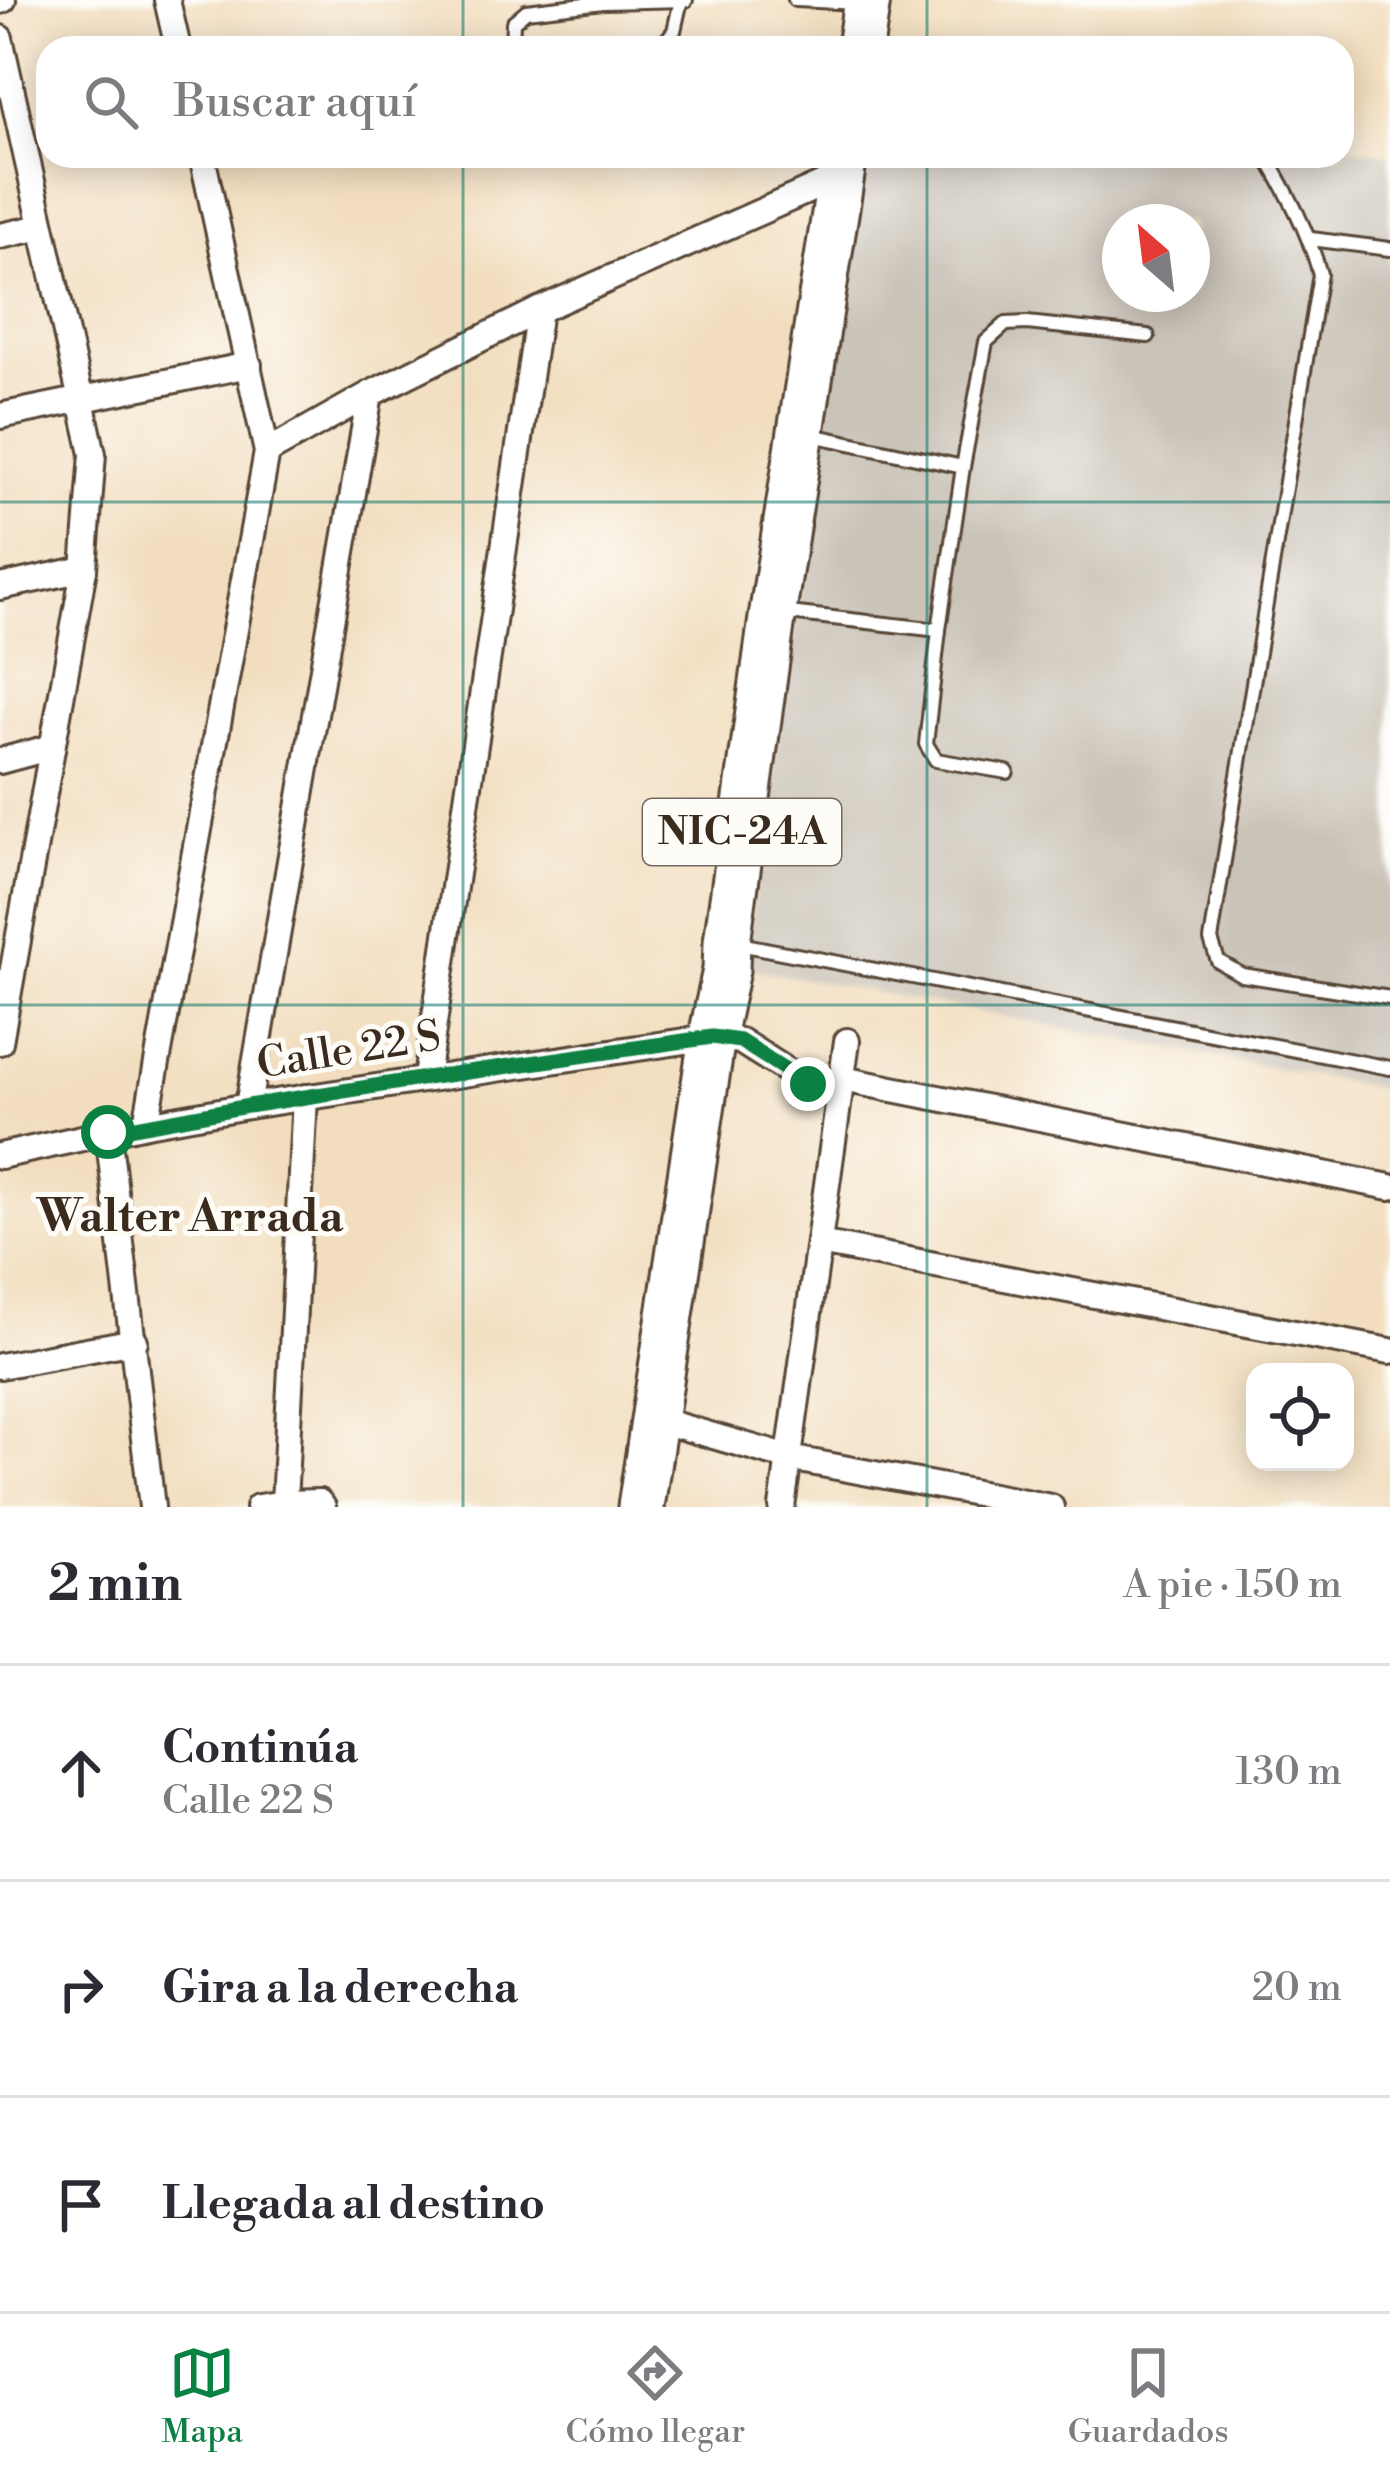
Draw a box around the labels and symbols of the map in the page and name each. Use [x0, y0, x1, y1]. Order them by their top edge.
north arrow [1102, 204, 1210, 312]
road number: NIC-24A [643, 799, 841, 865]
street label: Calle 22 S [253, 1010, 445, 1092]
route end [781, 1057, 835, 1111]
route start [81, 1105, 135, 1159]
district label: Walter Arrada [36, 1189, 344, 1246]

